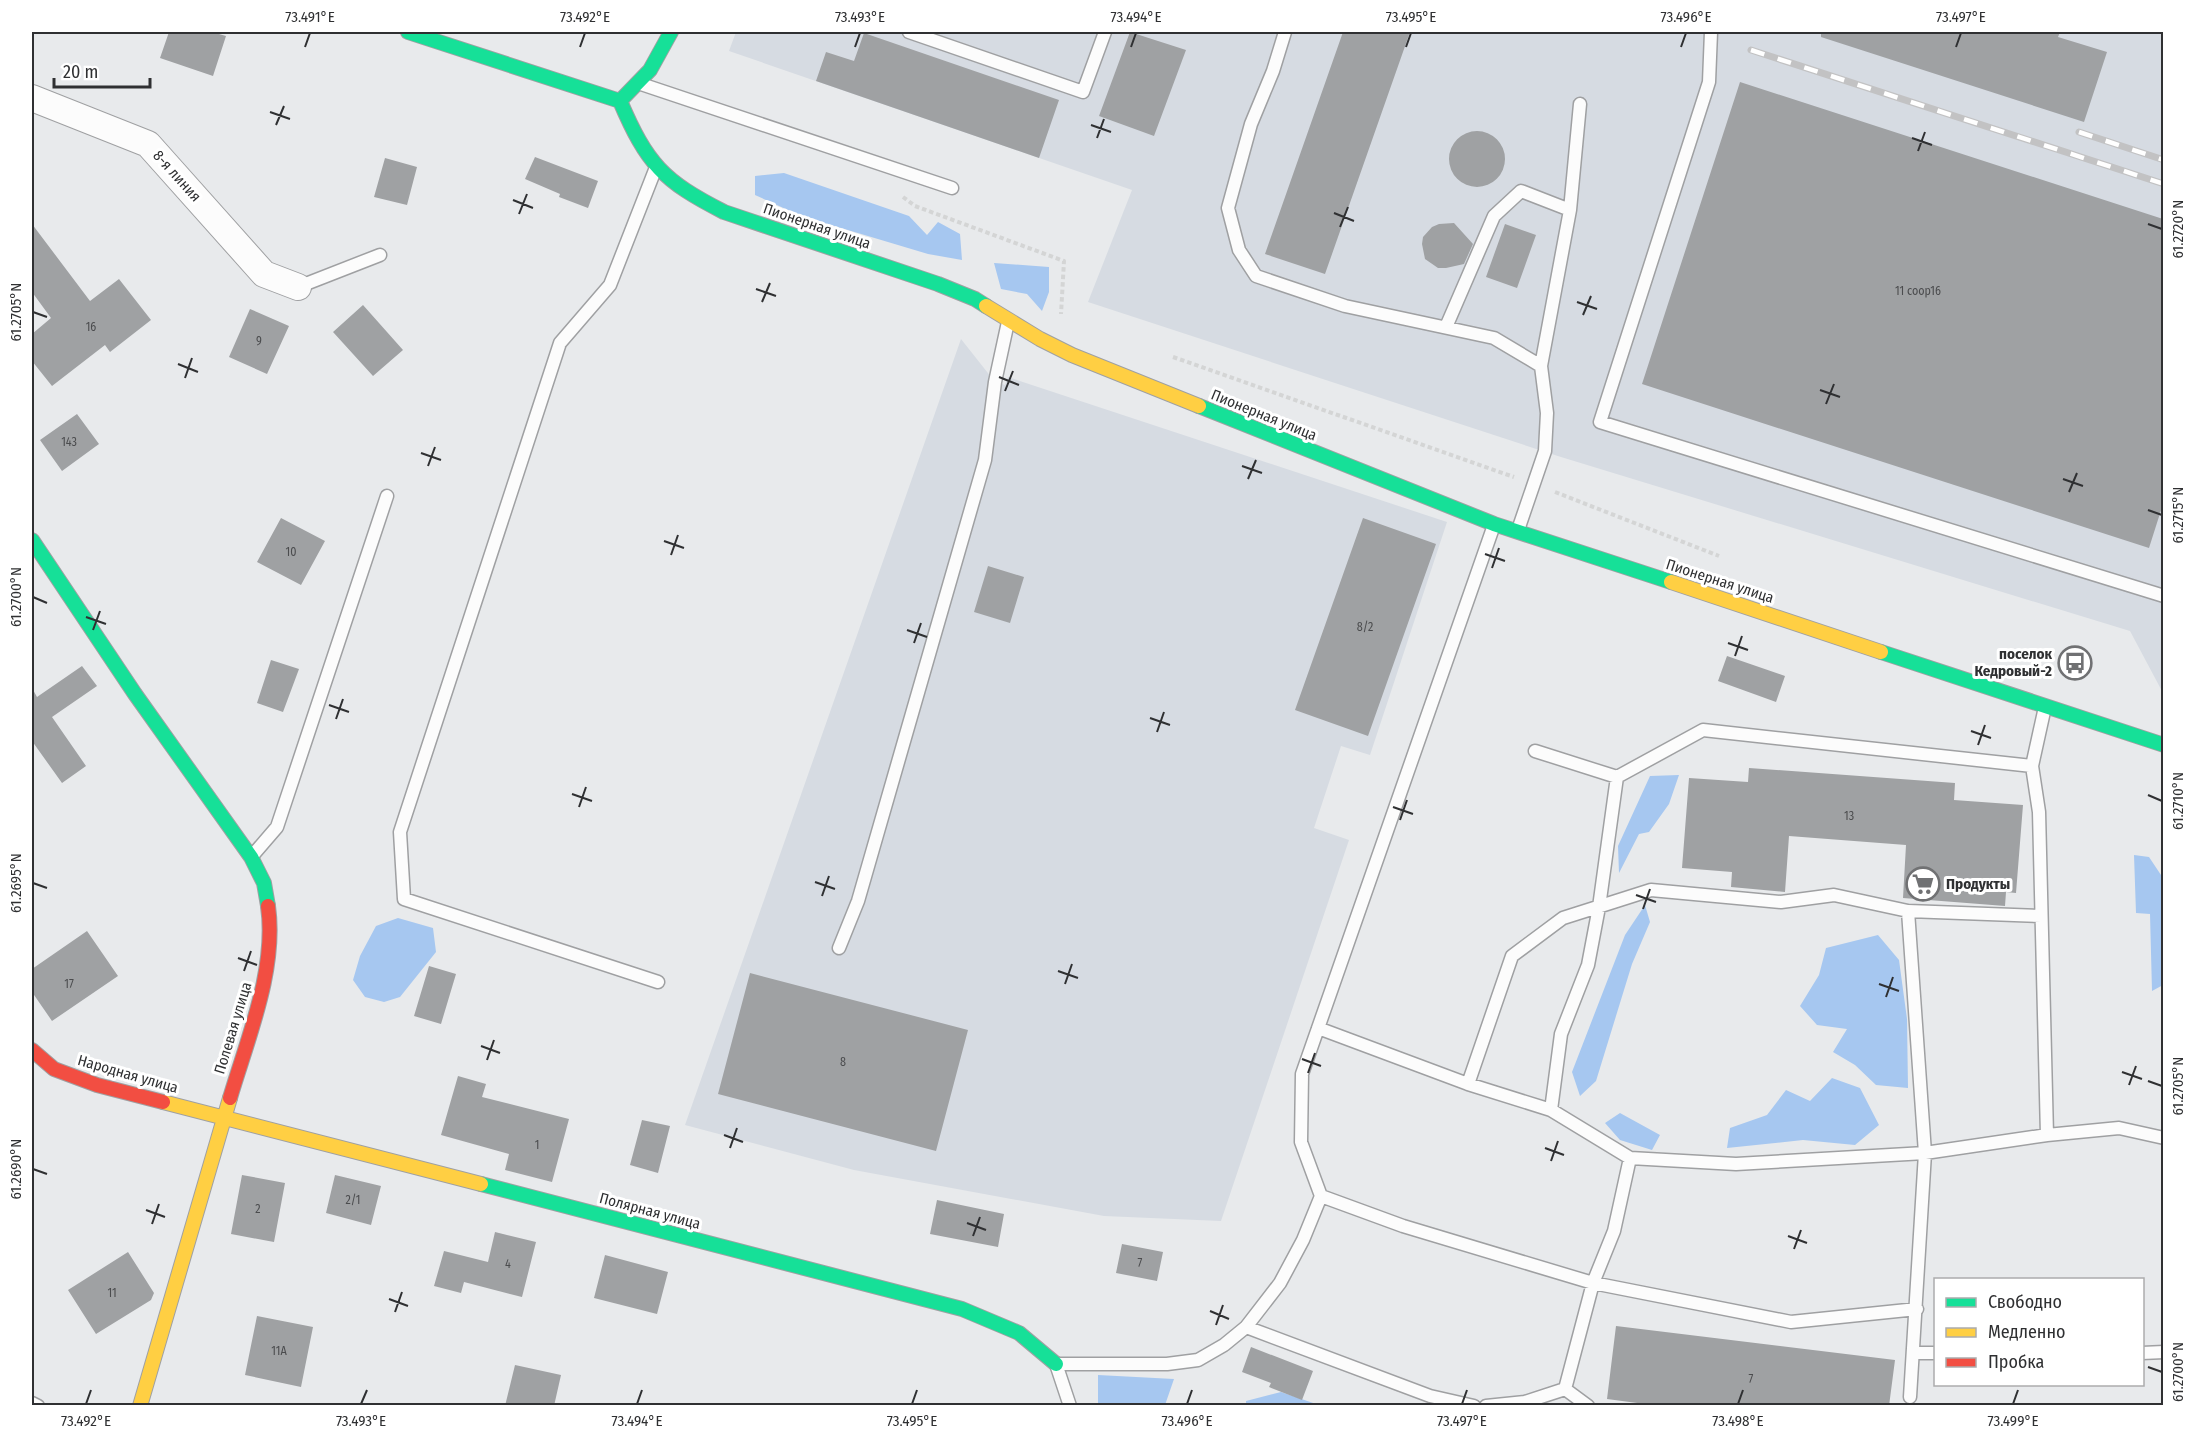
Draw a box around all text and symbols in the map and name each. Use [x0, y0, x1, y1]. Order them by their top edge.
text: 73.491°E [285, 8, 335, 26]
text: 73.492°E [560, 8, 610, 26]
text: 73.493°E [835, 8, 885, 26]
text: 73.494°E [1111, 8, 1161, 26]
text: 73.495°E [1386, 8, 1436, 26]
text: 73.496°E [1660, 8, 1712, 26]
text: 73.497°E [1936, 8, 1986, 26]
scale bar [54, 51, 150, 89]
text: 20 m [63, 61, 98, 83]
street label: 8-я линия [149, 147, 205, 205]
street label: Пионерная улица [761, 199, 873, 253]
text: 61.2720°N [2169, 200, 2187, 258]
text: 61.2705°N [7, 283, 25, 341]
house number: 11 соор16 [1895, 284, 1941, 298]
house number: 16 [86, 320, 96, 334]
house number: 9 [256, 334, 262, 348]
street label: Пионерная улица [1209, 386, 1319, 444]
house number: 143 [61, 435, 77, 449]
text: 61.2715°N [2169, 487, 2187, 543]
house number: 10 [286, 545, 296, 559]
street label: Пионерная улица [1664, 555, 1776, 607]
text: 61.2700°N [7, 567, 25, 627]
house number: 8/2 [1357, 620, 1373, 634]
place label: поселок Кедровый-2 [1975, 645, 2052, 680]
bus stop icon: поселок Кедровый-2 [2057, 645, 2093, 681]
text: 61.2710°N [2169, 772, 2187, 830]
house number: 13 [1844, 809, 1854, 823]
text: 61.2695°N [7, 853, 25, 913]
supermarket icon: Продукты [1905, 866, 1941, 902]
place label: Продукты [1946, 875, 2010, 893]
house number: 17 [64, 977, 74, 991]
street label: Полевая улица [210, 980, 256, 1076]
street label: Народная улица [76, 1051, 180, 1097]
house number: 8 [840, 1055, 846, 1069]
text: 61.2705°N [2169, 1057, 2187, 1115]
house number: 1 [535, 1138, 539, 1152]
text: 61.2690°N [7, 1139, 25, 1199]
street label: Полярная улица [598, 1189, 702, 1233]
house number: 2/1 [346, 1193, 360, 1207]
house number: 2 [255, 1202, 261, 1216]
house number: 7 [1138, 1256, 1143, 1270]
house number: 4 [505, 1257, 511, 1271]
legend [1934, 1278, 2144, 1386]
house number: 11 [107, 1286, 117, 1300]
text: Свободно [1988, 1291, 2062, 1313]
text: Медленно [1988, 1321, 2066, 1343]
text: 61.2700°N [2169, 1342, 2187, 1402]
house number: 11А [271, 1344, 287, 1358]
text: Пробка [1988, 1351, 2044, 1373]
house number: 7 [1749, 1372, 1754, 1386]
text: 73.492°E [61, 1412, 111, 1430]
text: 73.493°E [336, 1412, 386, 1430]
text: 73.494°E [612, 1412, 662, 1430]
text: 73.495°E [887, 1412, 937, 1430]
text: 73.496°E [1161, 1412, 1213, 1430]
text: 73.497°E [1437, 1412, 1487, 1430]
text: 73.498°E [1712, 1412, 1764, 1430]
text: 73.499°E [1987, 1412, 2039, 1430]

